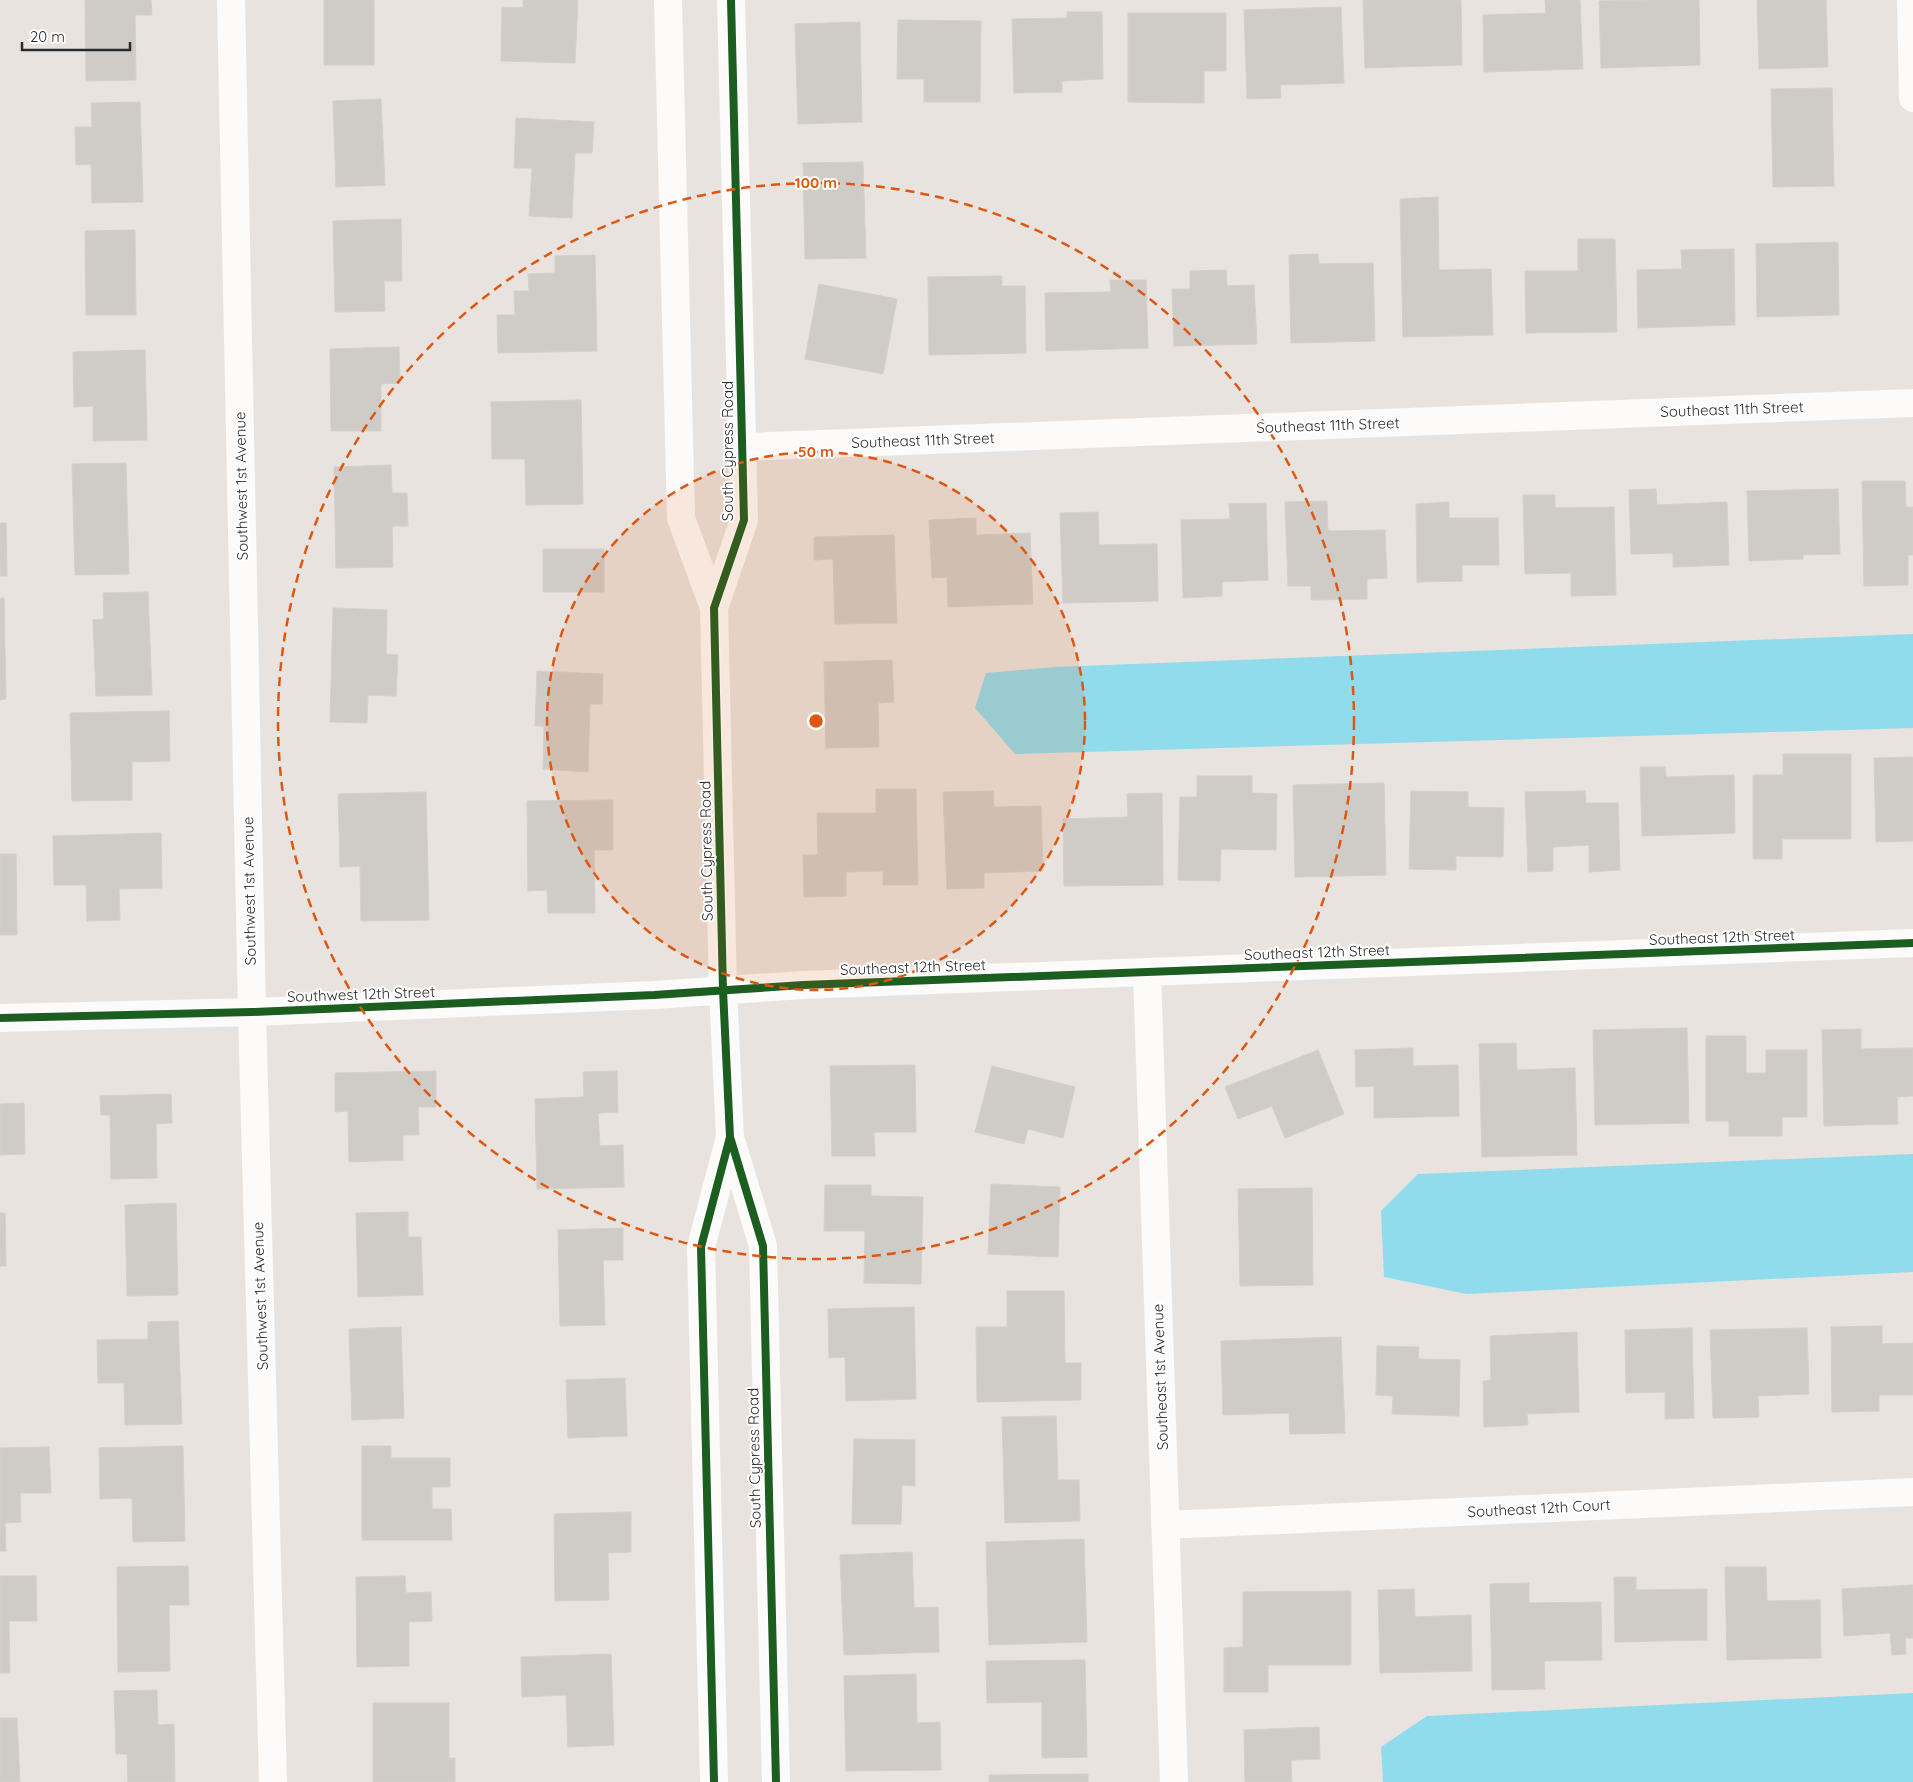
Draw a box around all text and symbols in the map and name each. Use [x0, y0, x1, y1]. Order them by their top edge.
scale bar [22, 20, 130, 52]
text: 20 m [30, 27, 65, 46]
text: 100 m [795, 173, 837, 192]
street label: South Cypress Road [718, 381, 737, 521]
street label: Southeast 11th Street [1660, 397, 1804, 421]
street label: Southwest 1st Avenue [230, 412, 252, 560]
street label: Southeast 11th Street [1256, 413, 1400, 437]
street label: Southeast 11th Street [851, 428, 995, 452]
text: 50 m [798, 442, 834, 461]
centre of rings [807, 712, 825, 730]
street label: South Cypress Road [695, 781, 717, 921]
street label: Southwest 1st Avenue [238, 817, 260, 965]
street label: Southeast 12th Street [1649, 925, 1795, 949]
street label: Southeast 12th Street [1244, 940, 1390, 964]
street label: Southeast 12th Street [840, 955, 986, 979]
street label: Southwest 12th Street [287, 982, 435, 1006]
street label: Southwest 1st Avenue [248, 1221, 272, 1371]
street label: Southeast 1st Avenue [1148, 1303, 1172, 1451]
street label: South Cypress Road [743, 1388, 765, 1528]
street label: Southeast 12th Court [1467, 1495, 1611, 1521]

